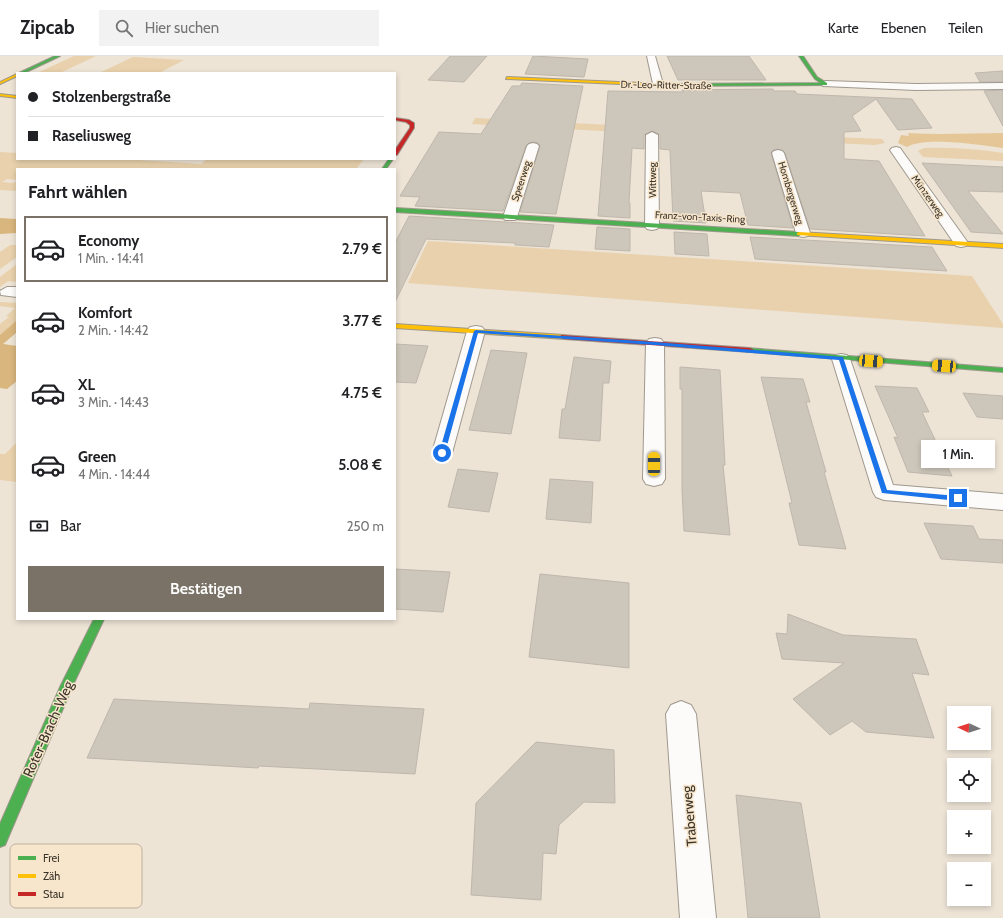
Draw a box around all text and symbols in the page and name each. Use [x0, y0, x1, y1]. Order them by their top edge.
search box [99, 10, 379, 46]
text: Zipcab [20, 16, 75, 39]
icon: search [113, 17, 135, 39]
text: Hier suchen [145, 19, 219, 37]
text: Karte [828, 19, 859, 37]
text: Ebenen [881, 19, 926, 37]
text: Teilen [948, 19, 983, 37]
street label: Dr.-Leo-Ritter-Straße [620, 78, 712, 92]
text: Stolzenbergstraße [52, 88, 171, 106]
text: Raseliusweg [52, 127, 131, 145]
street label: Speerweg [508, 158, 534, 203]
street label: Hombergerweg [775, 160, 807, 227]
street label: Wittweg [646, 161, 659, 198]
street label: Münzerweg [909, 172, 948, 221]
text: Fahrt wählen [28, 181, 128, 203]
street label: Franz-von-Taxis-Ring [655, 208, 746, 226]
icon: car [30, 231, 66, 267]
text: Economy [78, 232, 139, 250]
text: 2.79 € [342, 240, 382, 258]
text: 1 Min. · 14:41 [78, 250, 143, 266]
icon: car [30, 303, 66, 339]
text: Komfort [78, 304, 132, 322]
text: 3.77 € [342, 312, 382, 330]
text: 2 Min. · 14:42 [78, 322, 149, 338]
car [859, 354, 883, 368]
car [932, 359, 956, 373]
icon: car [30, 375, 66, 411]
text: XL [78, 376, 95, 394]
text: 4.75 € [341, 384, 382, 402]
text: 3 Min. · 14:43 [78, 394, 149, 410]
callout: 1 Min. [921, 440, 995, 468]
route start [433, 444, 451, 462]
text: 1 Min. [942, 446, 974, 462]
icon: car [30, 447, 66, 483]
text: Green [78, 448, 116, 466]
car [648, 452, 660, 476]
text: 5.08 € [338, 456, 382, 474]
text: 4 Min. · 14:44 [78, 466, 150, 482]
route end [949, 489, 967, 507]
icon: cash [28, 515, 50, 537]
text: Bar [60, 517, 81, 535]
text: 250 m [347, 518, 384, 534]
button: Bestätigen [28, 566, 384, 612]
street label: Roter-Brach-Weg [19, 677, 78, 780]
north arrow [947, 706, 991, 750]
map controls [947, 706, 991, 906]
button: locate [947, 758, 991, 802]
street label: Traberweg [677, 784, 701, 847]
button: + [947, 810, 991, 854]
legend [10, 844, 142, 908]
text: Frei [43, 851, 60, 865]
button: − [947, 862, 991, 906]
text: Zäh [43, 869, 60, 883]
text: Stau [43, 887, 64, 901]

